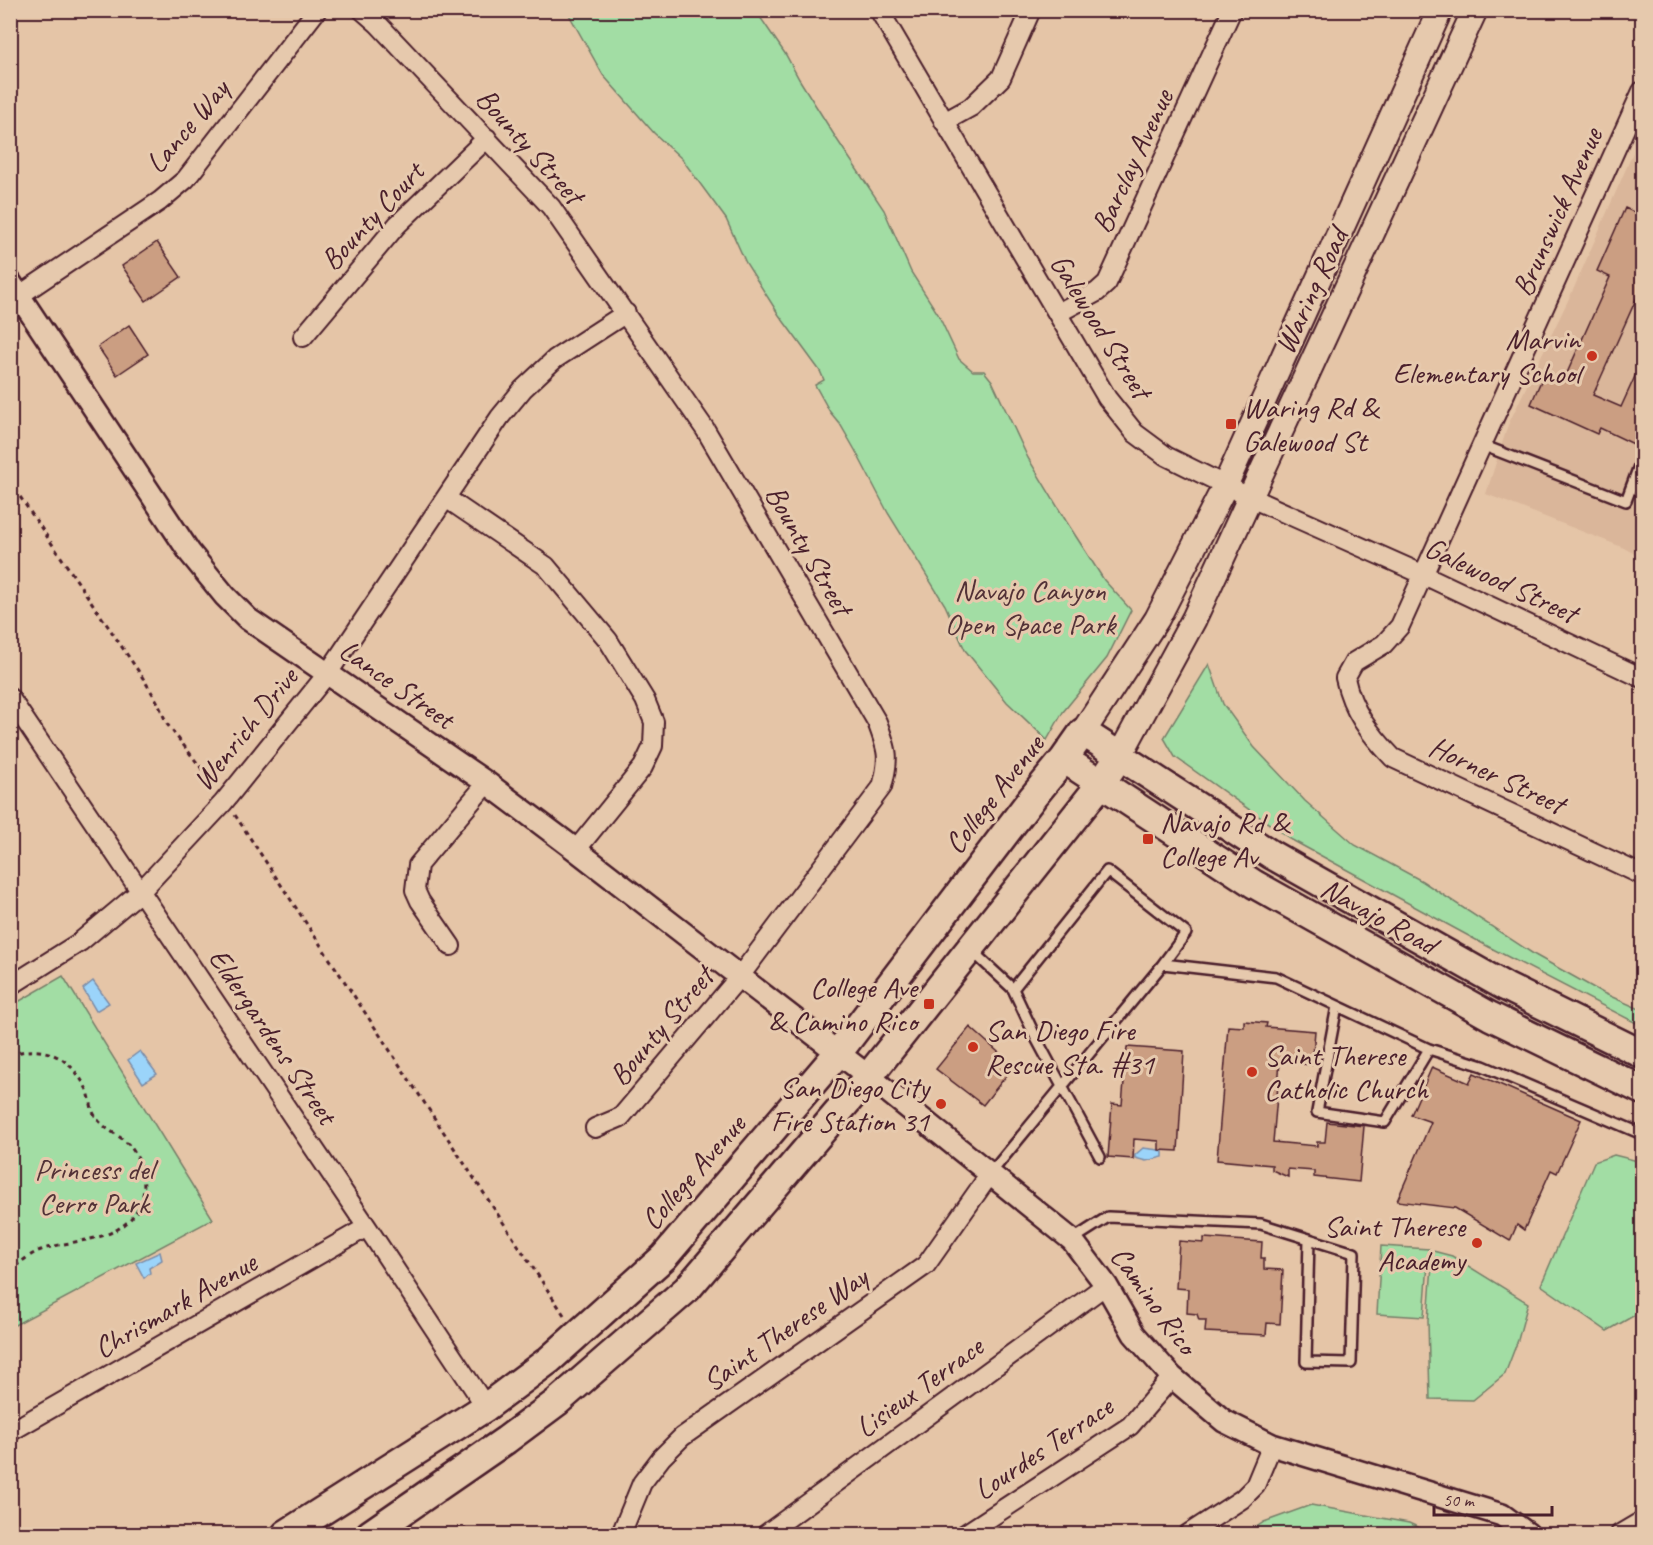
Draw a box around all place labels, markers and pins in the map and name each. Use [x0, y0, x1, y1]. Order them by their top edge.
place label: Marvin Elementary School [1393, 320, 1585, 392]
marker: Marvin Elementary School [1585, 349, 1599, 363]
place label: Waring Rd & Galewood St [1243, 388, 1380, 460]
marker: Waring Rd & Galewood St [1224, 417, 1238, 431]
place label: Navajo Rd & College Av [1160, 803, 1291, 875]
marker: Navajo Rd & College Av [1141, 832, 1155, 846]
place label: College Ave & Camino Rico [768, 968, 920, 1040]
marker: College Ave & Camino Rico [922, 997, 936, 1011]
place label: San Diego Fire Rescue Sta. #31 [985, 1011, 1156, 1083]
place label: Saint Therese Catholic Church [1264, 1036, 1429, 1108]
marker: San Diego Fire Rescue Sta. #31 [966, 1040, 980, 1054]
marker: Saint Therese Catholic Church [1245, 1065, 1259, 1079]
place label: San Diego City Fire Station 31 [771, 1068, 932, 1140]
marker: San Diego City Fire Station 31 [934, 1097, 948, 1111]
place label: Saint Therese Academy [1324, 1207, 1468, 1279]
marker: Saint Therese Academy [1470, 1236, 1484, 1250]

